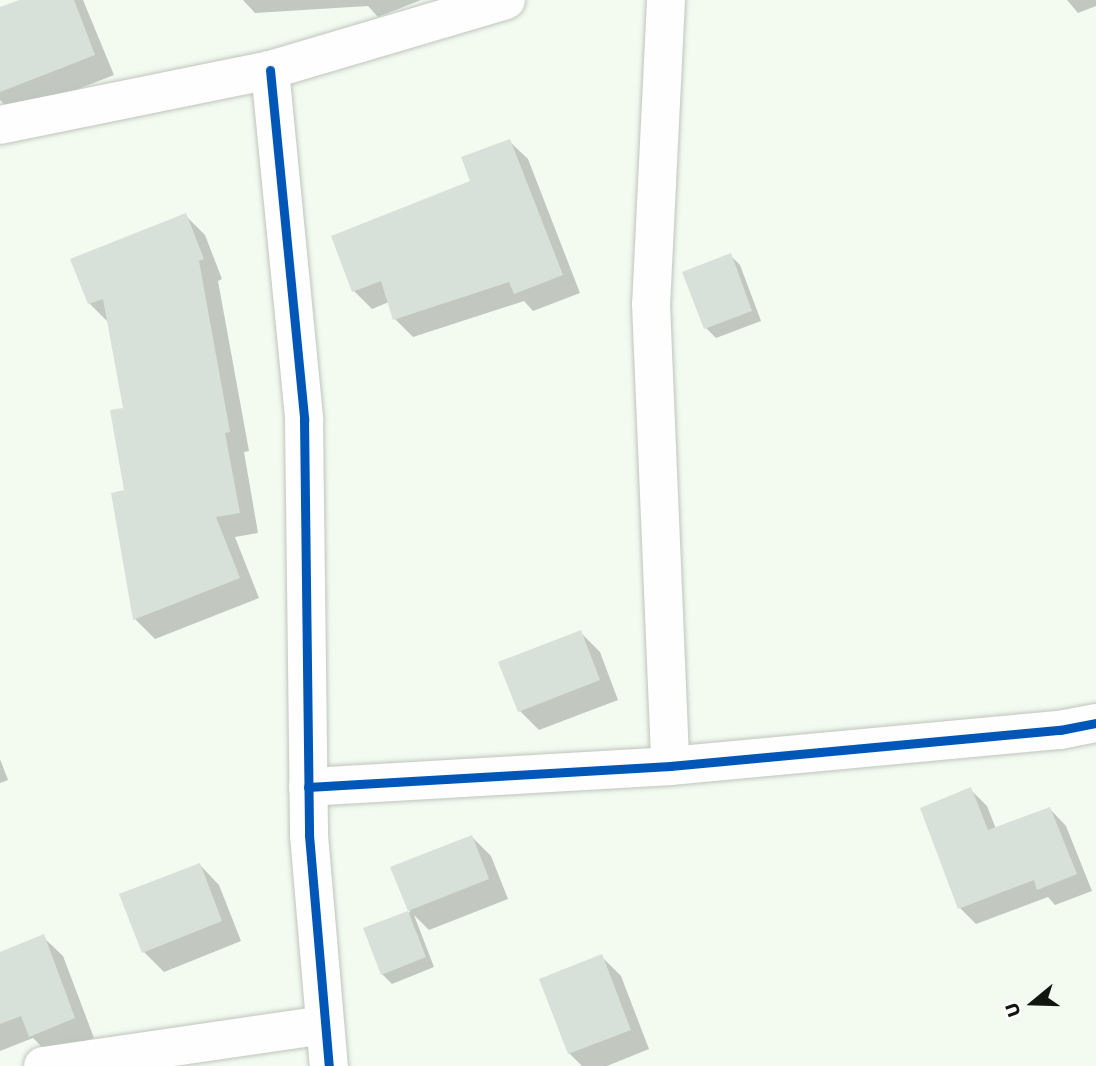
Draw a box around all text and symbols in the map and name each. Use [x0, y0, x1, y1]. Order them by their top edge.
north arrow [998, 968, 1068, 1038]
text: U [1000, 1000, 1026, 1020]

